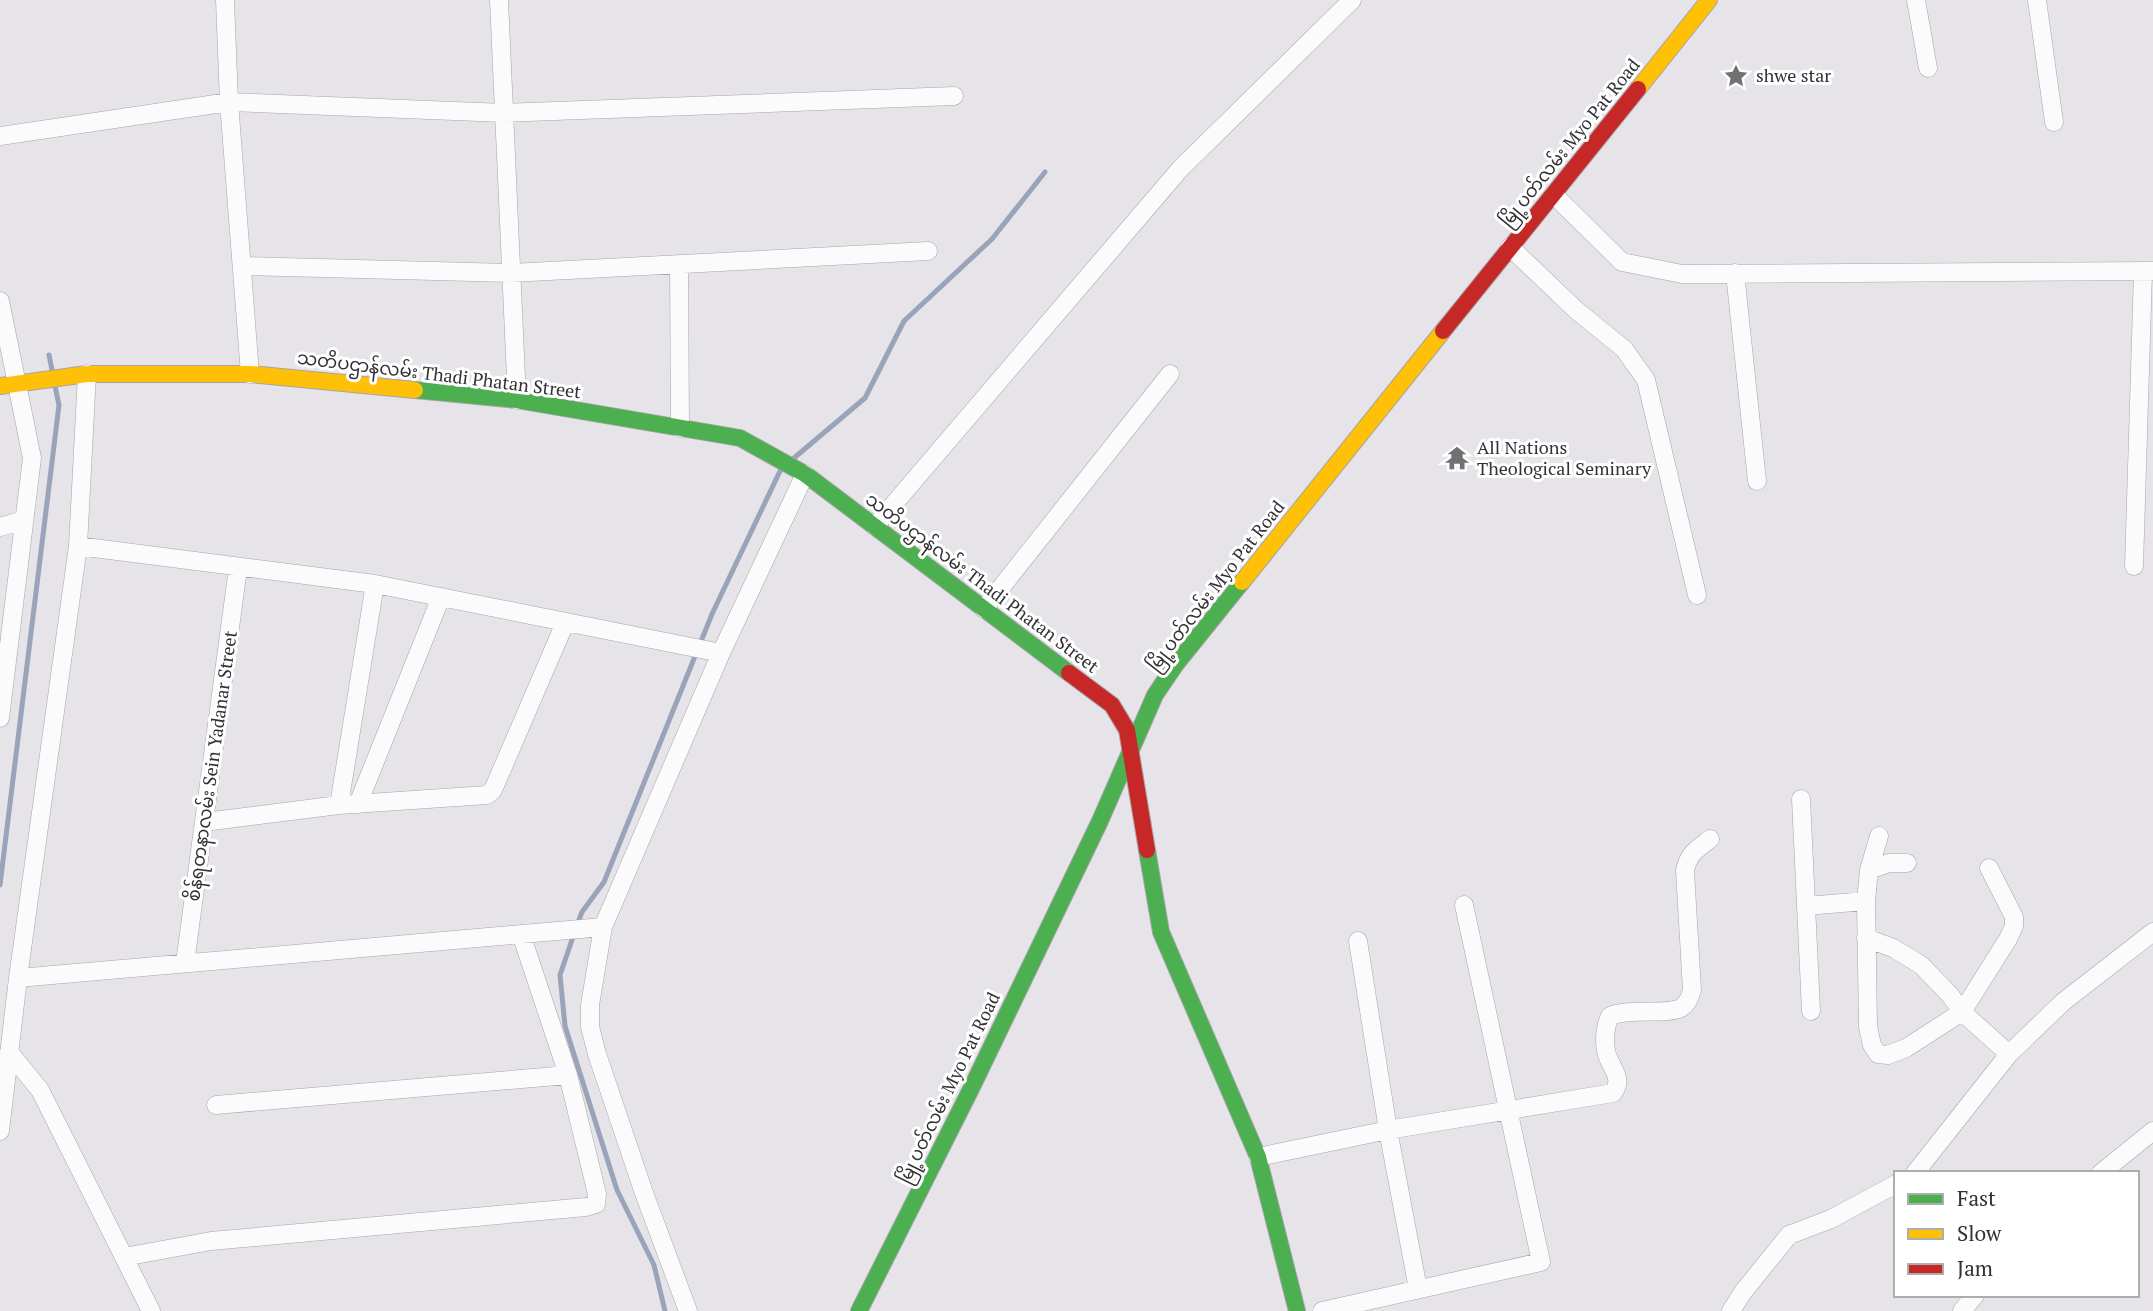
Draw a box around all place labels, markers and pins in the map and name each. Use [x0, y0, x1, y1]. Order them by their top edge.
place icon: shwe star [1722, 62, 1750, 90]
place label: shwe star [1756, 63, 1831, 87]
place label: All Nations Theological Seminary [1477, 435, 1652, 480]
temple icon: All Nations Theological Seminary [1443, 444, 1471, 472]

